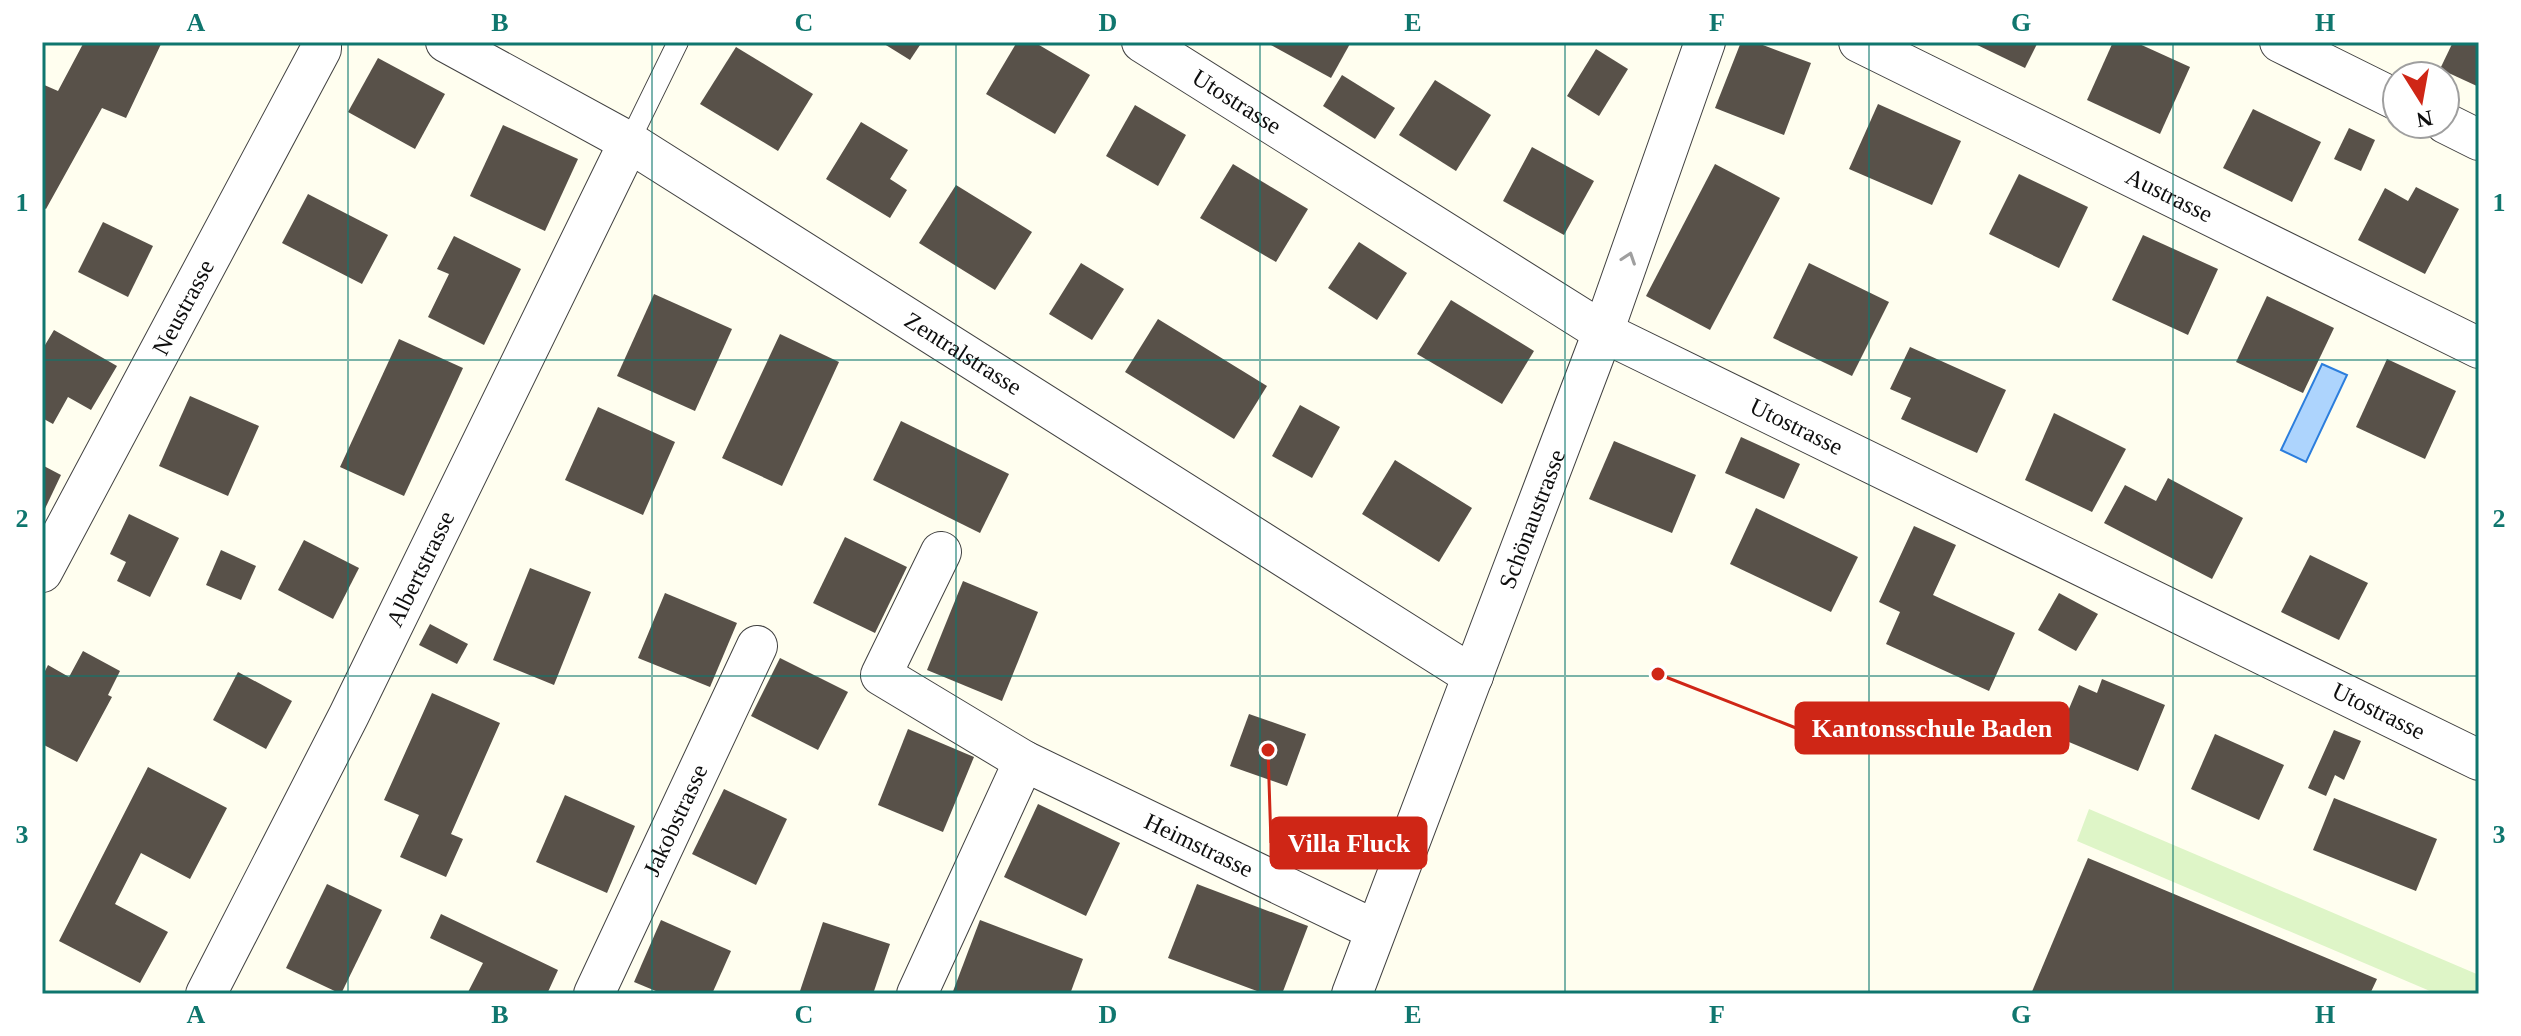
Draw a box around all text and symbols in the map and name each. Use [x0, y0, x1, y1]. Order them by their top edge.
text: A [187, 8, 206, 37]
text: B [491, 8, 509, 37]
text: C [795, 8, 813, 37]
text: D [1099, 8, 1117, 37]
text: E [1404, 8, 1422, 37]
text: F [1709, 8, 1725, 37]
text: G [2011, 8, 2031, 37]
text: H [2315, 8, 2335, 37]
north arrow [2381, 60, 2461, 140]
street label: Utostrasse [1188, 64, 1286, 139]
text: N [2414, 105, 2435, 133]
street label: Austrasse [2122, 163, 2217, 227]
text: 1 [16, 188, 29, 217]
text: 1 [2493, 188, 2506, 217]
one-way arrow [1619, 252, 1636, 266]
street label: Neustrasse [147, 255, 219, 359]
street label: Zentralstrasse [900, 307, 1026, 400]
street label: Utostrasse [1746, 393, 1847, 460]
street label: Schönaustrasse [1494, 446, 1570, 592]
text: 2 [16, 504, 29, 533]
text: 2 [2493, 504, 2506, 533]
street label: Albertstrasse [381, 507, 460, 631]
street label: Utostrasse [2328, 677, 2429, 745]
callout: Kantonsschule Baden [1796, 703, 2068, 753]
text: Kantonsschule Baden [1812, 714, 2053, 743]
street label: Jakobstrasse [638, 760, 713, 880]
street label: Heimstrasse [1140, 808, 1257, 882]
callout: Villa Fluck [1271, 818, 1426, 868]
text: 3 [16, 820, 29, 849]
text: 3 [2493, 820, 2506, 849]
text: Villa Fluck [1288, 829, 1411, 858]
text: A [187, 1000, 206, 1029]
text: B [491, 1000, 509, 1029]
text: C [795, 1000, 813, 1029]
text: D [1099, 1000, 1117, 1029]
text: E [1404, 1000, 1422, 1029]
text: F [1709, 1000, 1725, 1029]
text: G [2011, 1000, 2031, 1029]
text: H [2315, 1000, 2335, 1029]

